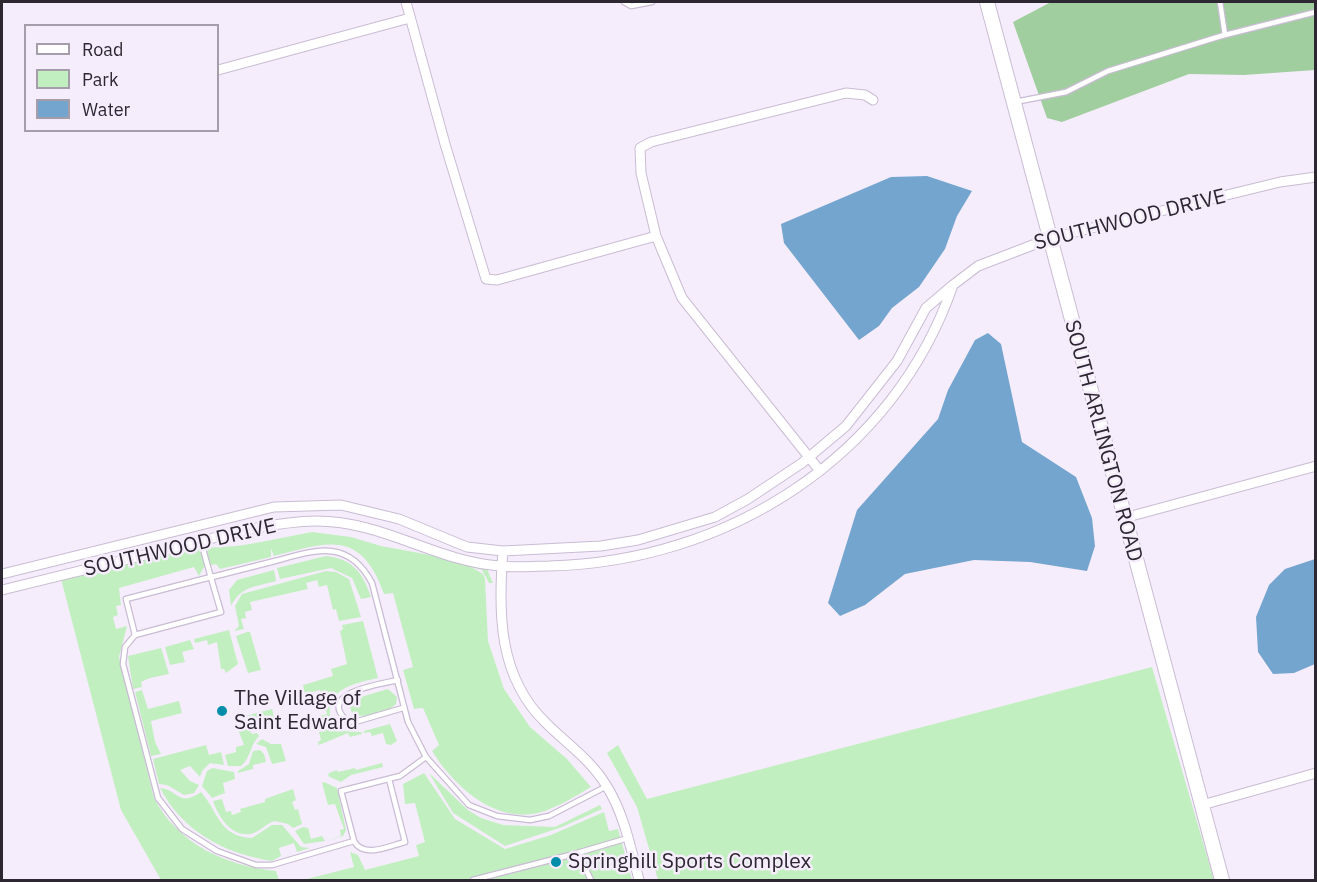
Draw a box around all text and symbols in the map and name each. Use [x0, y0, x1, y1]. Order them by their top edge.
legend [24, 24, 219, 132]
text: Road [82, 38, 123, 61]
text: Park [82, 68, 118, 91]
text: Water [82, 98, 130, 121]
street label: SOUTHWOOD DRIVE [1032, 184, 1228, 256]
street label: SOUTH ARLINGTON ROAD [1059, 317, 1147, 565]
street label: SOUTHWOOD DRIVE [81, 514, 279, 582]
place label: The Village of Saint Edward [234, 686, 361, 736]
marker: The Village of Saint Edward [215, 704, 229, 718]
place label: Springhill Sports Complex [568, 849, 811, 875]
marker: Springhill Sports Complex [549, 855, 563, 869]

